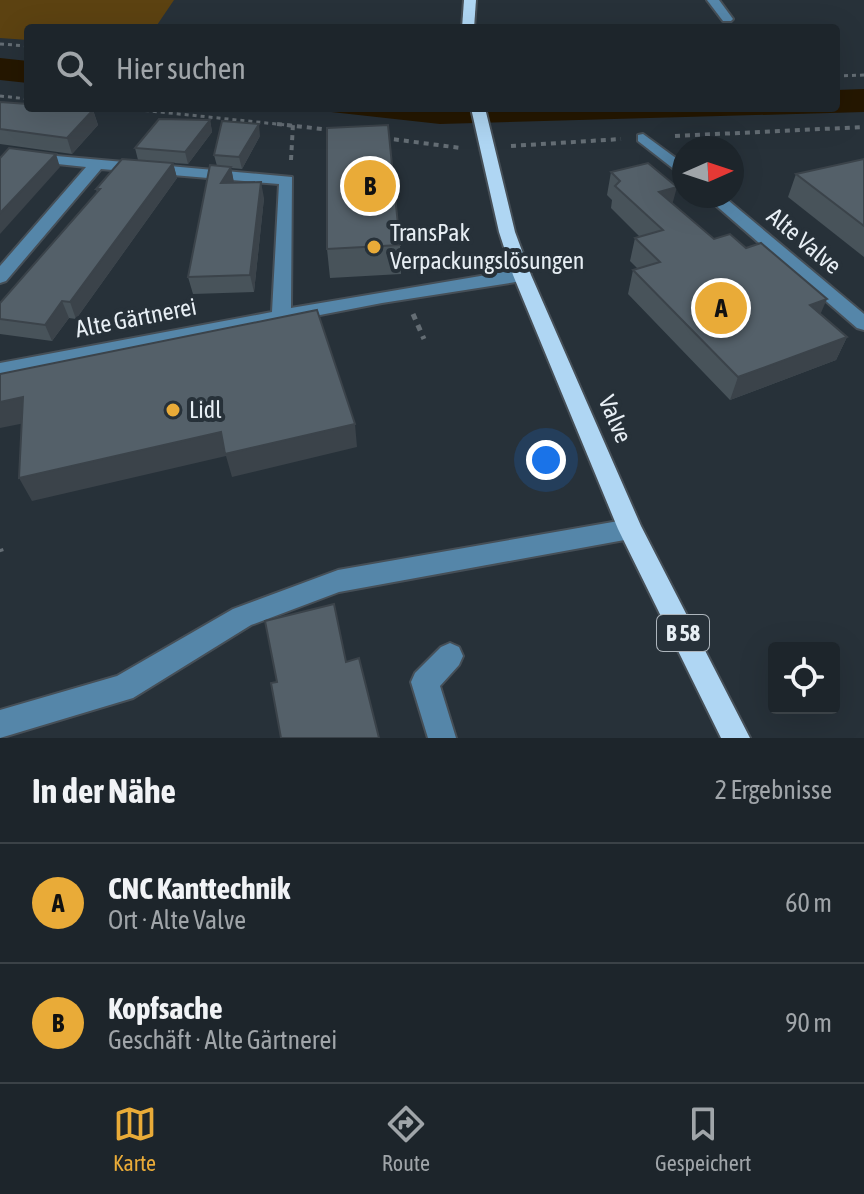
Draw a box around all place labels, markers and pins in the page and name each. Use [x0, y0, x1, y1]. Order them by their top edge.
pin: B [344, 156, 396, 216]
place label: TransPak Verpackungslösungen [390, 219, 585, 274]
marker: TransPak Verpackungslösungen [365, 238, 383, 256]
pin: A [695, 278, 747, 338]
place label: Lidl [189, 396, 222, 423]
marker: Lidl [164, 401, 182, 419]

